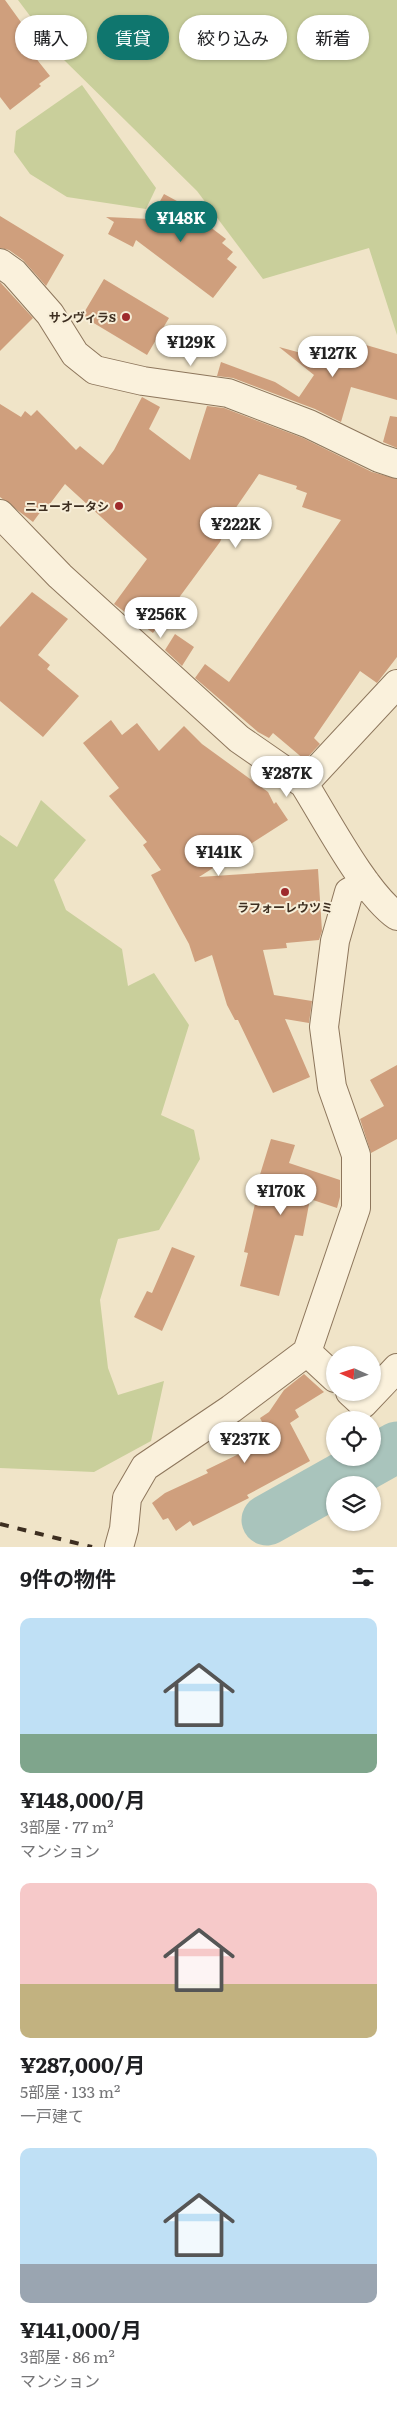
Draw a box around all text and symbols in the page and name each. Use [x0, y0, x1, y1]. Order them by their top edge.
chip: 購入 [15, 15, 87, 60]
chip: 賃貸 [97, 15, 169, 60]
chip: 絞り込み [179, 15, 287, 60]
chip: 新着 [297, 15, 369, 60]
pin: ¥148K [146, 200, 216, 243]
text: ¥148K [156, 205, 206, 229]
place label: サンヴィラS [49, 308, 116, 326]
marker: サンヴィラS [120, 311, 132, 323]
pin: ¥129K [156, 324, 226, 367]
text: ¥129K [167, 329, 215, 353]
pin: ¥127K [298, 336, 368, 378]
text: ¥127K [309, 340, 357, 364]
place label: ニューオータシ [25, 497, 109, 515]
marker: ニューオータシ [113, 500, 125, 512]
pin: ¥222K [201, 506, 271, 549]
text: ¥222K [211, 511, 261, 535]
pin: ¥256K [126, 596, 196, 639]
text: ¥256K [135, 601, 187, 625]
pin: ¥287K [252, 756, 322, 798]
text: ¥287K [262, 760, 312, 784]
pin: ¥141K [184, 834, 254, 877]
text: ¥141K [196, 839, 242, 863]
marker: ラフォーレウツミ [279, 886, 291, 898]
place label: ラフォーレウツミ [237, 898, 333, 916]
pin: ¥170K [246, 1174, 316, 1216]
text: ¥170K [256, 1178, 306, 1202]
north arrow [326, 1346, 381, 1401]
map controls [326, 1346, 381, 1531]
button: locate [326, 1411, 381, 1466]
pin: ¥237K [210, 1422, 280, 1464]
text: ¥237K [220, 1426, 270, 1450]
button: layers [326, 1476, 381, 1531]
text: 9件の物件 [20, 1562, 116, 1593]
icon: filters [349, 1563, 377, 1591]
icon: home [154, 1650, 244, 1740]
text: ¥148,000/月 [20, 1783, 146, 1814]
text: 3部屋 · 77 m² [20, 1814, 114, 1838]
text: マンション [20, 1838, 100, 1862]
icon: home [154, 1915, 244, 2005]
text: ¥287,000/月 [20, 2048, 145, 2079]
text: 5部屋 · 133 m² [20, 2079, 120, 2103]
text: 一戸建て [20, 2103, 84, 2127]
icon: home [154, 2180, 244, 2270]
text: ¥141,000/月 [20, 2313, 142, 2344]
text: 3部屋 · 86 m² [20, 2344, 115, 2368]
text: マンション [20, 2368, 100, 2392]

